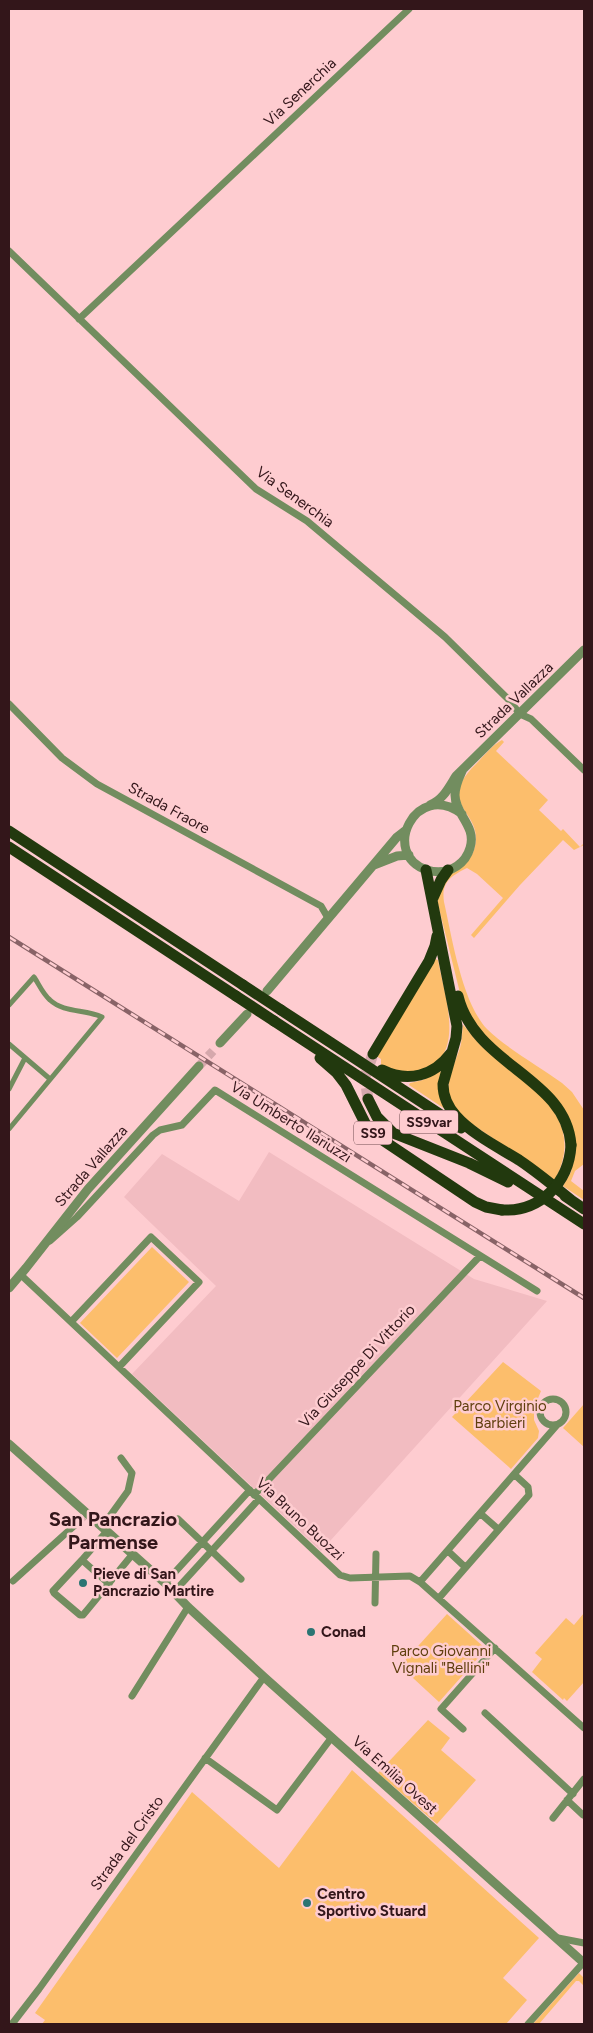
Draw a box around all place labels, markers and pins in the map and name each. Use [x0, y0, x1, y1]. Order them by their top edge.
place label: Pieve di San Pancrazio Martire [93, 1565, 215, 1600]
marker: Pieve di San Pancrazio Martire [77, 1577, 89, 1589]
place label: Conad [321, 1623, 366, 1641]
marker: Conad [305, 1626, 317, 1638]
place label: Centro Sportivo Stuard [317, 1885, 426, 1920]
marker: Centro Sportivo Stuard [301, 1897, 313, 1909]

